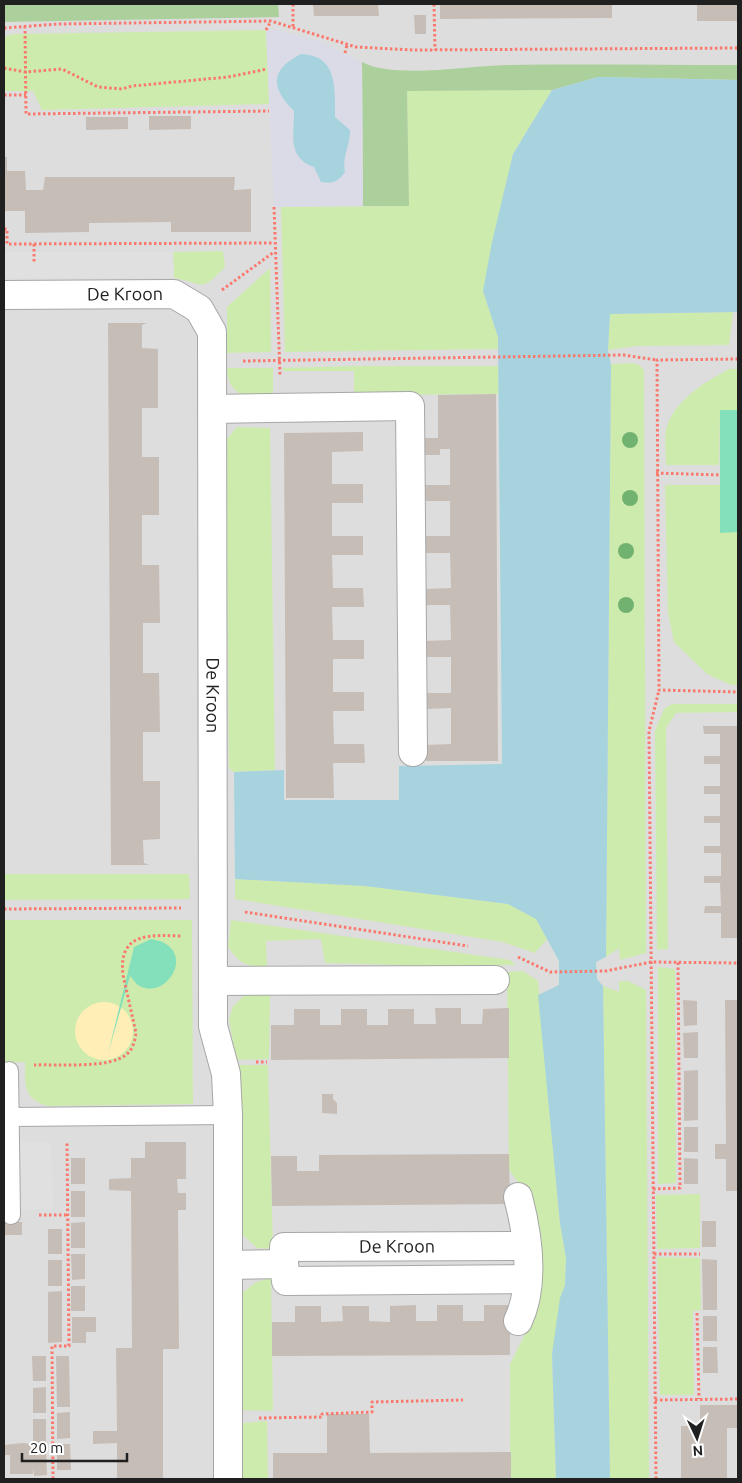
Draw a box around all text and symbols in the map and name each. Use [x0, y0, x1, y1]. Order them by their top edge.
street label: De Kroon [87, 283, 163, 304]
street label: De Kroon [203, 657, 224, 733]
street label: De Kroon [359, 1235, 435, 1256]
north arrow [672, 1413, 722, 1463]
scale bar [22, 1430, 128, 1462]
text: 20 m [30, 1439, 63, 1456]
text: N [692, 1443, 704, 1459]

